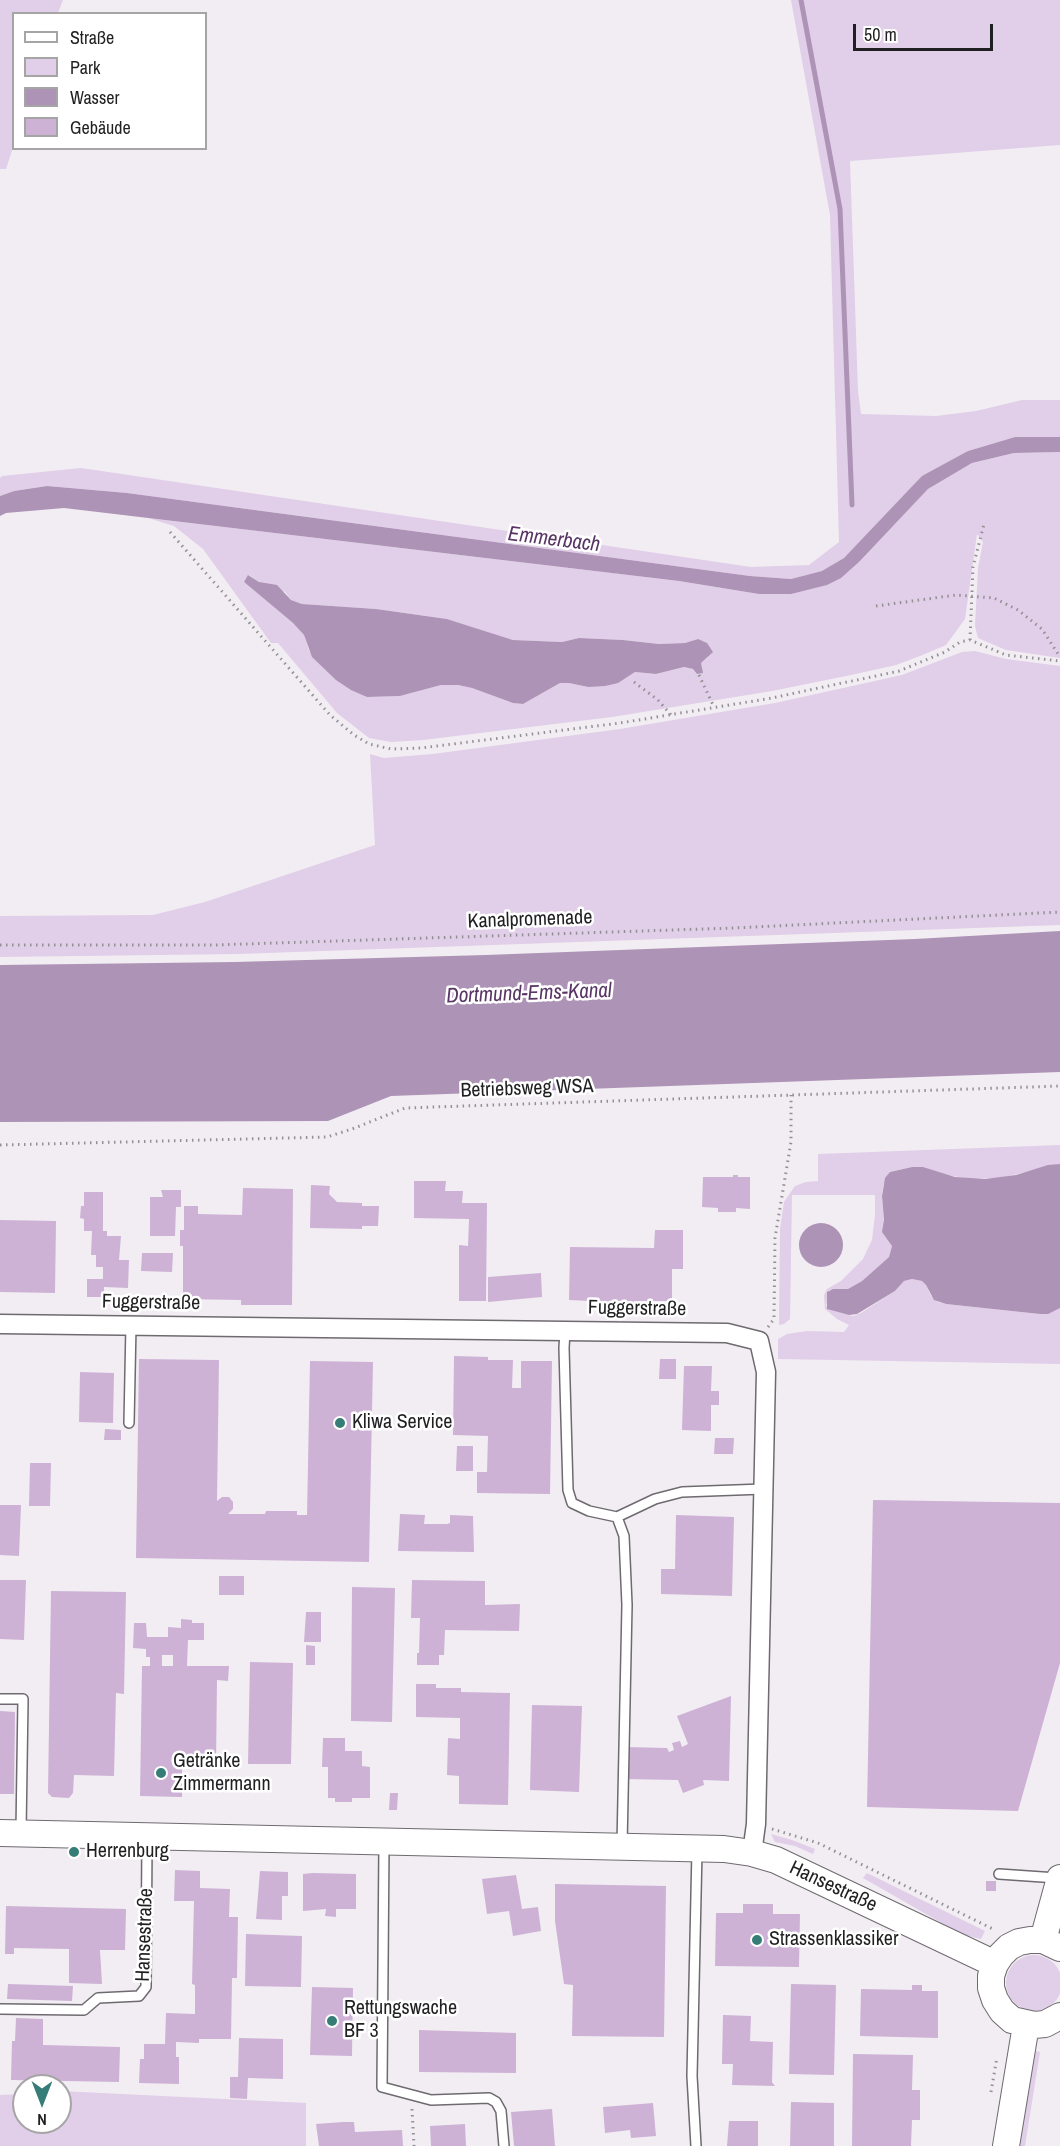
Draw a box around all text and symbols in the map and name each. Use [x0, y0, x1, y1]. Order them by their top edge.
legend [12, 12, 207, 150]
scale bar [856, 12, 996, 50]
text: 50 m [864, 22, 897, 47]
text: Straße [70, 25, 114, 50]
text: Park [70, 55, 100, 80]
text: Wasser [70, 85, 119, 110]
text: Gebäude [70, 115, 131, 140]
water label: Emmerbach [506, 522, 602, 558]
street label: Kanalpromenade [467, 906, 593, 934]
water label: Dortmund-Ems-Kanal [446, 979, 612, 1009]
street label: Betriebsweg WSA [460, 1075, 594, 1103]
street label: Fuggerstraße [102, 1290, 200, 1316]
street label: Fuggerstraße [588, 1296, 686, 1322]
place label: Kliwa Service [352, 1411, 452, 1435]
marker: Kliwa Service [333, 1416, 347, 1430]
place label: Getränke Zimmermann [173, 1750, 270, 1797]
marker: Getränke Zimmermann [154, 1766, 168, 1780]
place label: Herrenburg [86, 1840, 169, 1864]
marker: Herrenburg [67, 1845, 81, 1859]
street label: Hansestraße [785, 1856, 881, 1918]
street label: Hansestraße [131, 1888, 159, 1982]
place label: Strassenklassiker [769, 1928, 898, 1952]
marker: Strassenklassiker [750, 1933, 764, 1947]
place label: Rettungswache BF 3 [344, 1997, 457, 2044]
marker: Rettungswache BF 3 [325, 2014, 339, 2028]
north arrow [12, 2074, 72, 2134]
text: N [37, 2109, 47, 2131]

